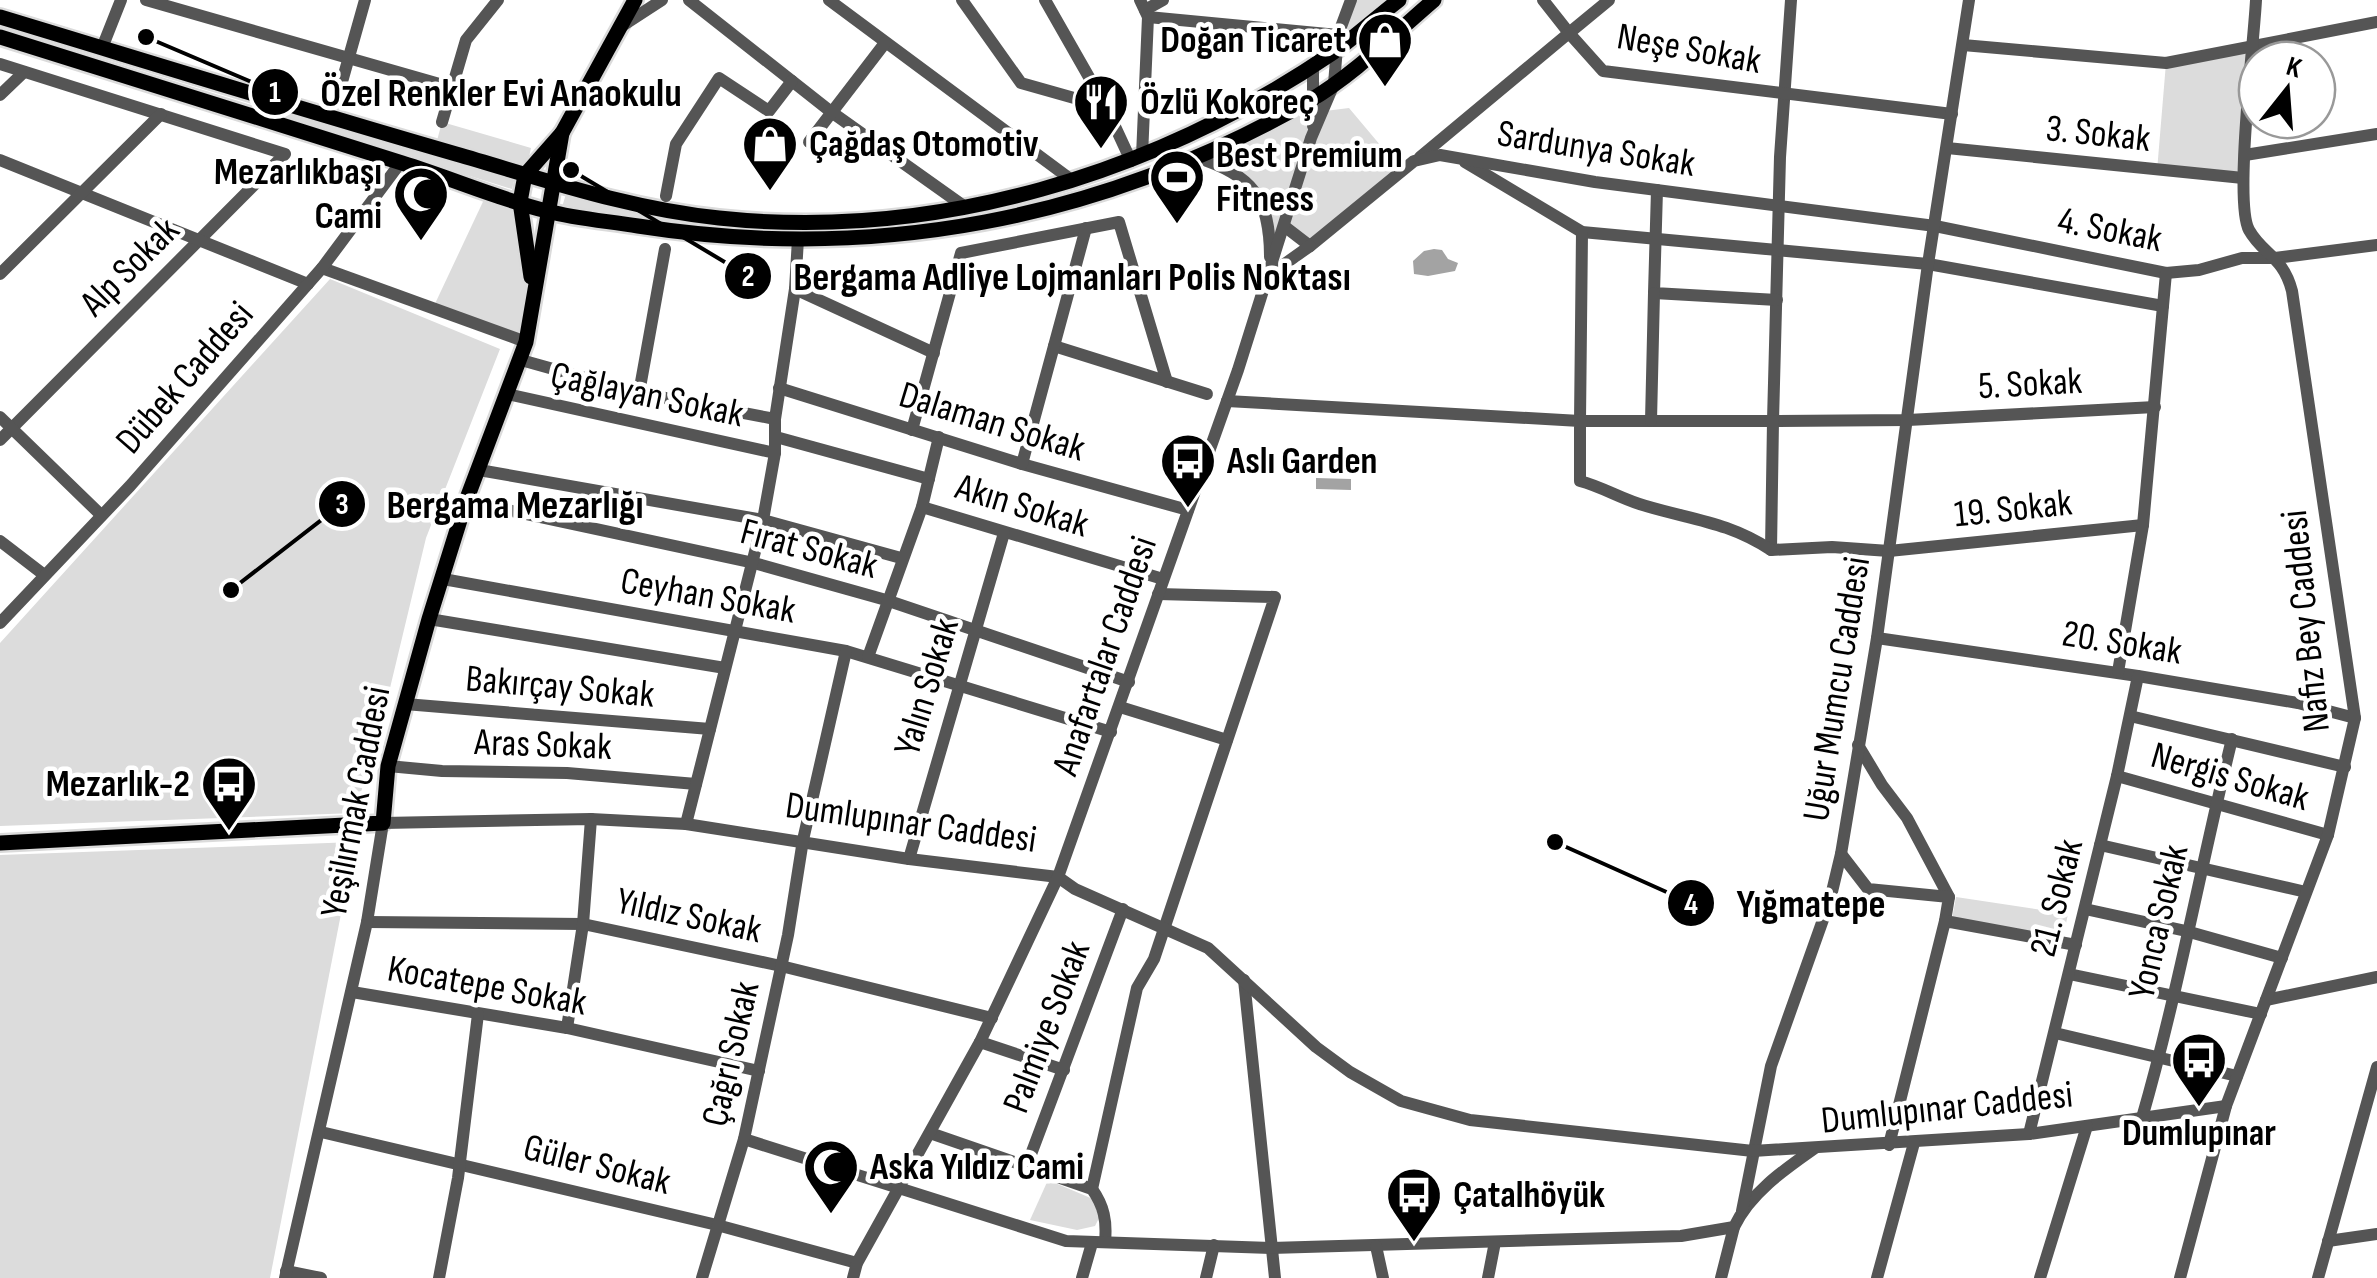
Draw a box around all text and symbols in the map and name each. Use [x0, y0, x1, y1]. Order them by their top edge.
shop icon: Doğan Ticaret [1355, 10, 1415, 89]
street label: Neşe Sokak [1614, 14, 1765, 84]
place label: Doğan Ticaret [1160, 18, 1346, 63]
north arrow [2237, 40, 2337, 140]
text: K [2282, 50, 2305, 85]
callout: Özel Renkler Evi Anaokulu [250, 57, 701, 127]
text: Özel Renkler Evi Anaokulu [320, 70, 682, 118]
restaurant icon: Özlü Kokoreç [1071, 72, 1131, 151]
text: 1 [269, 75, 281, 111]
place label: Özlü Kokoreç [1140, 80, 1315, 125]
street label: 3. Sokak [2044, 106, 2153, 162]
street label: Sardunya Sokak [1494, 111, 1699, 187]
shop icon: Çağdaş Otomotiv [740, 114, 800, 193]
place label: Çağdaş Otomotiv [809, 122, 1039, 167]
place label: Best Premium Fitness [1216, 133, 1403, 222]
sports icon: Best Premium Fitness [1147, 147, 1207, 226]
place label: Mezarlıkbaşı Cami [214, 150, 382, 239]
mosque icon: Mezarlıkbaşı Cami [391, 164, 451, 243]
street label: 4. Sokak [2054, 198, 2166, 262]
street label: Alp Sokak [70, 208, 189, 327]
callout: Bergama Adliye Lojmanları Polis Noktası [723, 241, 1370, 311]
text: Bergama Adliye Lojmanları Polis Noktası [793, 254, 1351, 302]
text: 2 [741, 259, 755, 295]
street label: Dübek Caddesi [107, 293, 263, 463]
street label: Çağlayan Sokak [547, 353, 748, 437]
street label: 5. Sokak [1977, 359, 2084, 409]
street label: Dalaman Sokak [894, 372, 1091, 472]
bus stop icon: Aslı Garden [1158, 431, 1218, 510]
place label: Aslı Garden [1226, 439, 1378, 484]
street label: Akın Sokak [949, 464, 1094, 548]
callout: Bergama Mezarlığı [317, 469, 664, 539]
street label: 19. Sokak [1952, 480, 2075, 538]
text: Bergama Mezarlığı [386, 482, 644, 530]
text: 3 [335, 487, 349, 523]
street label: Nafiz Bey Caddesi [2272, 508, 2340, 734]
street label: Fırat Sokak [736, 509, 883, 589]
street label: Anafartalar Caddesi [1043, 531, 1167, 782]
street label: Uğur Mumcu Caddesi [1794, 554, 1880, 824]
street label: Ceyhan Sokak [617, 559, 799, 634]
street label: 20. Sokak [2059, 611, 2185, 675]
street label: Yalın Sokak [885, 613, 969, 761]
street label: Bakırçay Sokak [464, 656, 657, 718]
street label: Yeşilırmak Caddesi [312, 683, 400, 921]
street label: Aras Sokak [473, 720, 613, 770]
street label: Nergis Sokak [2146, 733, 2315, 821]
bus stop icon: Mezarlık-2 [199, 754, 259, 833]
place label: Mezarlık-2 [46, 762, 190, 807]
street label: Dumlupınar Caddesi [783, 783, 1039, 863]
street label: 21. Sokak [2021, 834, 2093, 961]
street label: Yonca Sokak [2119, 840, 2199, 1004]
callout: Yığmatepe [1666, 868, 1906, 938]
street label: Yıldız Sokak [613, 879, 766, 953]
text: Yığmatepe [1736, 881, 1886, 929]
text: 4 [1684, 887, 1698, 923]
street label: Palmiye Sokak [994, 934, 1100, 1119]
street label: Kocatepe Sokak [384, 946, 590, 1026]
street label: Çağrı Sokak [693, 977, 770, 1131]
bus stop icon: Dumlupınar [2169, 1030, 2229, 1109]
street label: Dumlupınar Caddesi [1819, 1072, 2075, 1144]
place label: Dumlupınar [2122, 1111, 2276, 1156]
street label: Güler Sokak [519, 1125, 676, 1205]
mosque icon: Aska Yıldız Cami [801, 1137, 861, 1216]
place label: Aska Yıldız Cami [869, 1145, 1084, 1190]
bus stop icon: Çatalhöyük [1384, 1165, 1444, 1244]
place label: Çatalhöyük [1453, 1173, 1605, 1218]

